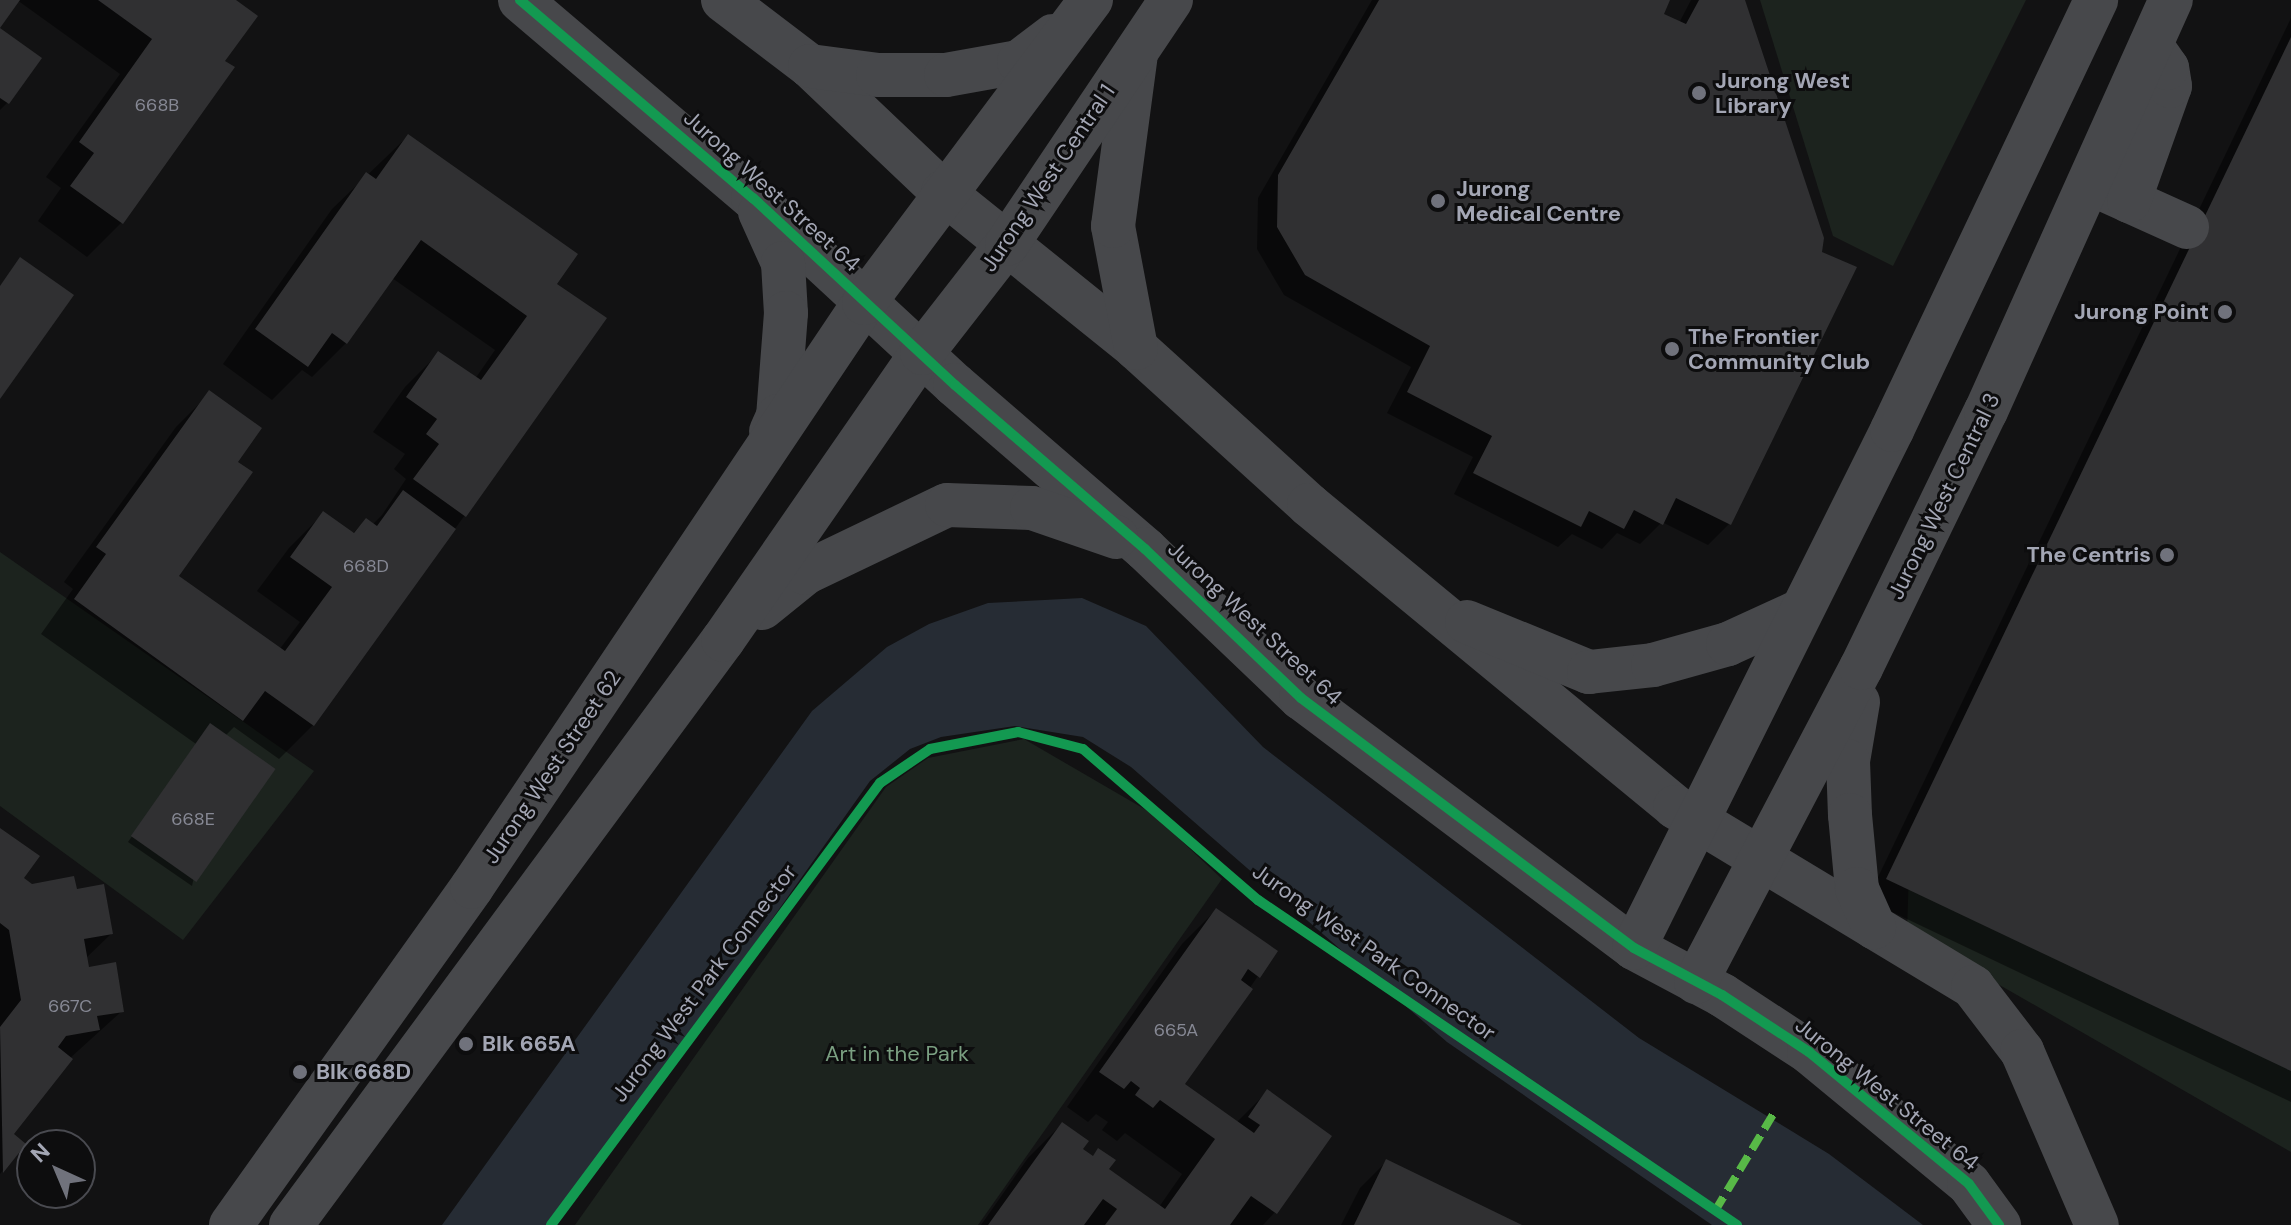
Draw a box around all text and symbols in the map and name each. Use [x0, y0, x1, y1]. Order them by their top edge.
place label: Jurong West Library [1715, 67, 1850, 118]
street label: Jurong West Central 1 [976, 79, 1120, 277]
marker: Jurong West Library [1690, 84, 1708, 102]
house number: 668B [135, 94, 179, 116]
street label: Jurong West Street 64 [678, 105, 866, 277]
place label: Jurong Medical Centre [1456, 175, 1621, 226]
marker: Jurong Medical Centre [1427, 190, 1449, 212]
place label: Jurong Point [2074, 299, 2209, 325]
marker: Jurong Point [2216, 303, 2234, 321]
place label: The Frontier Community Club [1688, 323, 1870, 374]
marker: The Frontier Community Club [1663, 340, 1681, 358]
street label: Jurong West Central 3 [1883, 389, 2005, 603]
street label: Jurong West Street 64 [1163, 536, 1347, 710]
place label: The Centris [2027, 542, 2151, 568]
marker: The Centris [2158, 546, 2176, 564]
house number: 668D [343, 555, 389, 577]
street label: Jurong West Street 62 [478, 666, 626, 868]
house number: 668E [171, 808, 215, 830]
street label: Jurong West Park Connector [1247, 858, 1501, 1046]
street label: Jurong West Park Connector [606, 859, 802, 1107]
house number: 667C [48, 995, 92, 1017]
street label: Jurong West Street 64 [1790, 1012, 1984, 1176]
house number: 665A [1154, 1019, 1198, 1041]
place label: Blk 665A [482, 1031, 576, 1057]
marker: Blk 665A [457, 1035, 475, 1053]
park label: Art in the Park [825, 1041, 969, 1067]
place label: Blk 668D [316, 1059, 411, 1085]
marker: Blk 668D [291, 1063, 309, 1081]
north arrow [16, 1129, 96, 1209]
text: N [25, 1137, 56, 1169]

